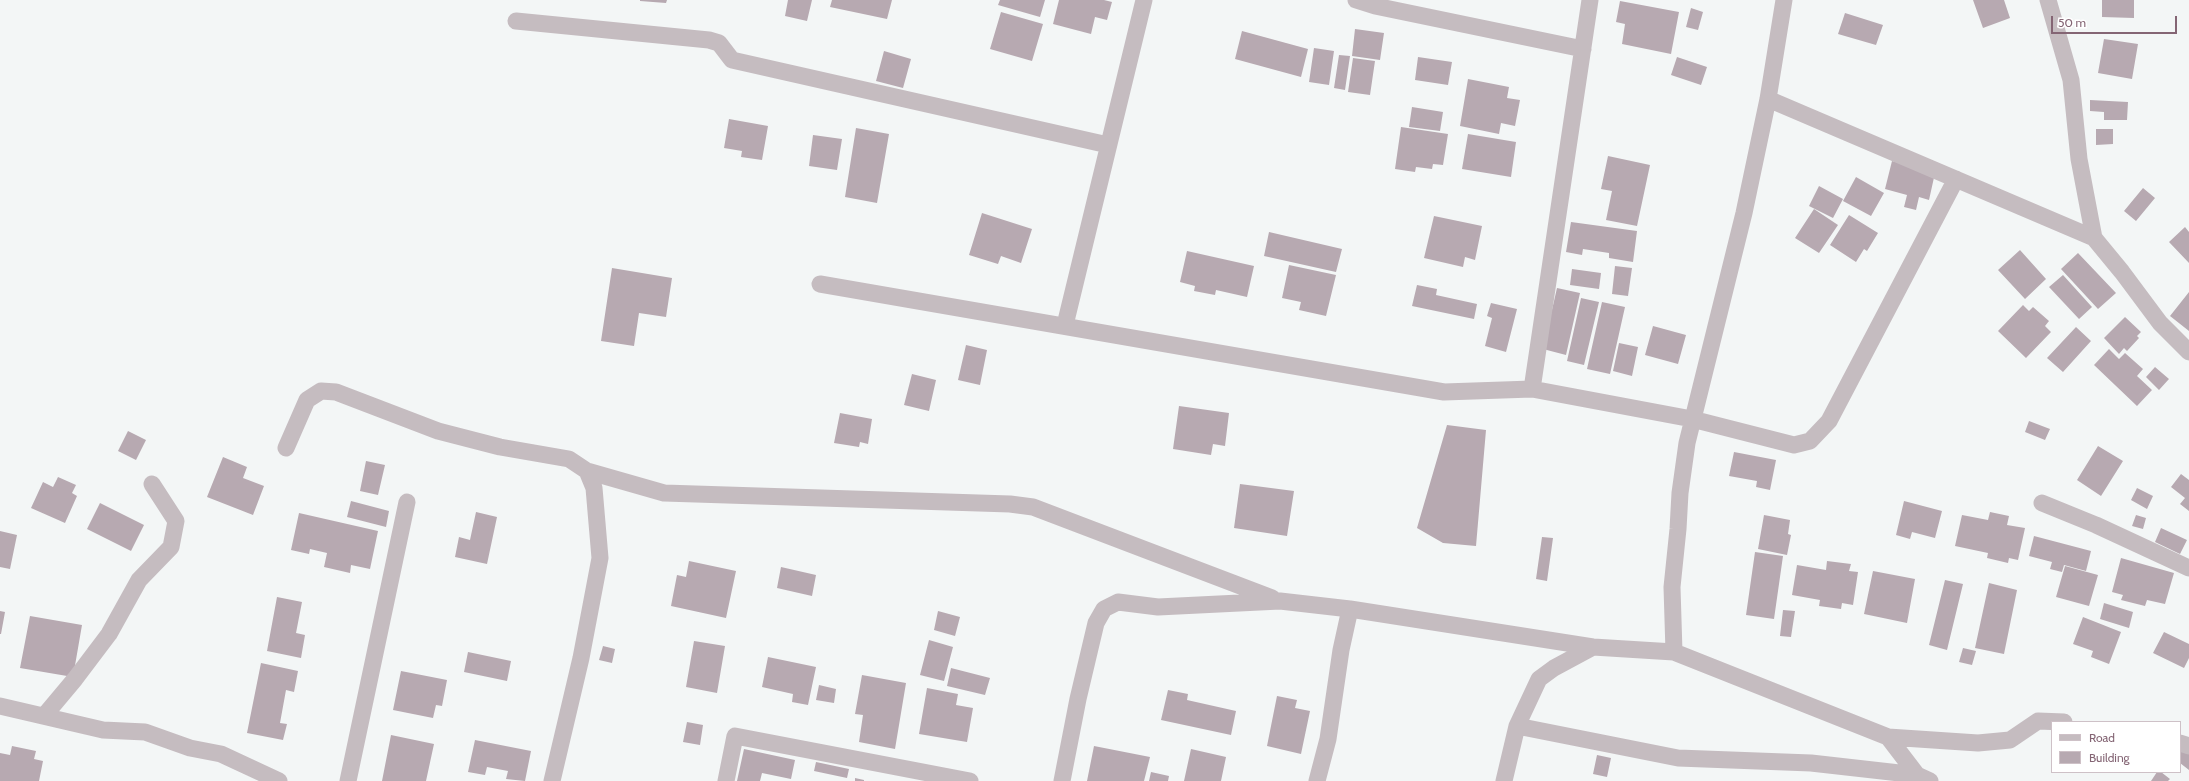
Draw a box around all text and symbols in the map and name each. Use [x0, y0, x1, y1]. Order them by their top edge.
scale bar [2053, 8, 2179, 34]
text: 50 m [2058, 15, 2086, 30]
legend [2051, 721, 2181, 773]
text: Road [2089, 730, 2115, 745]
text: Building [2089, 750, 2130, 765]

